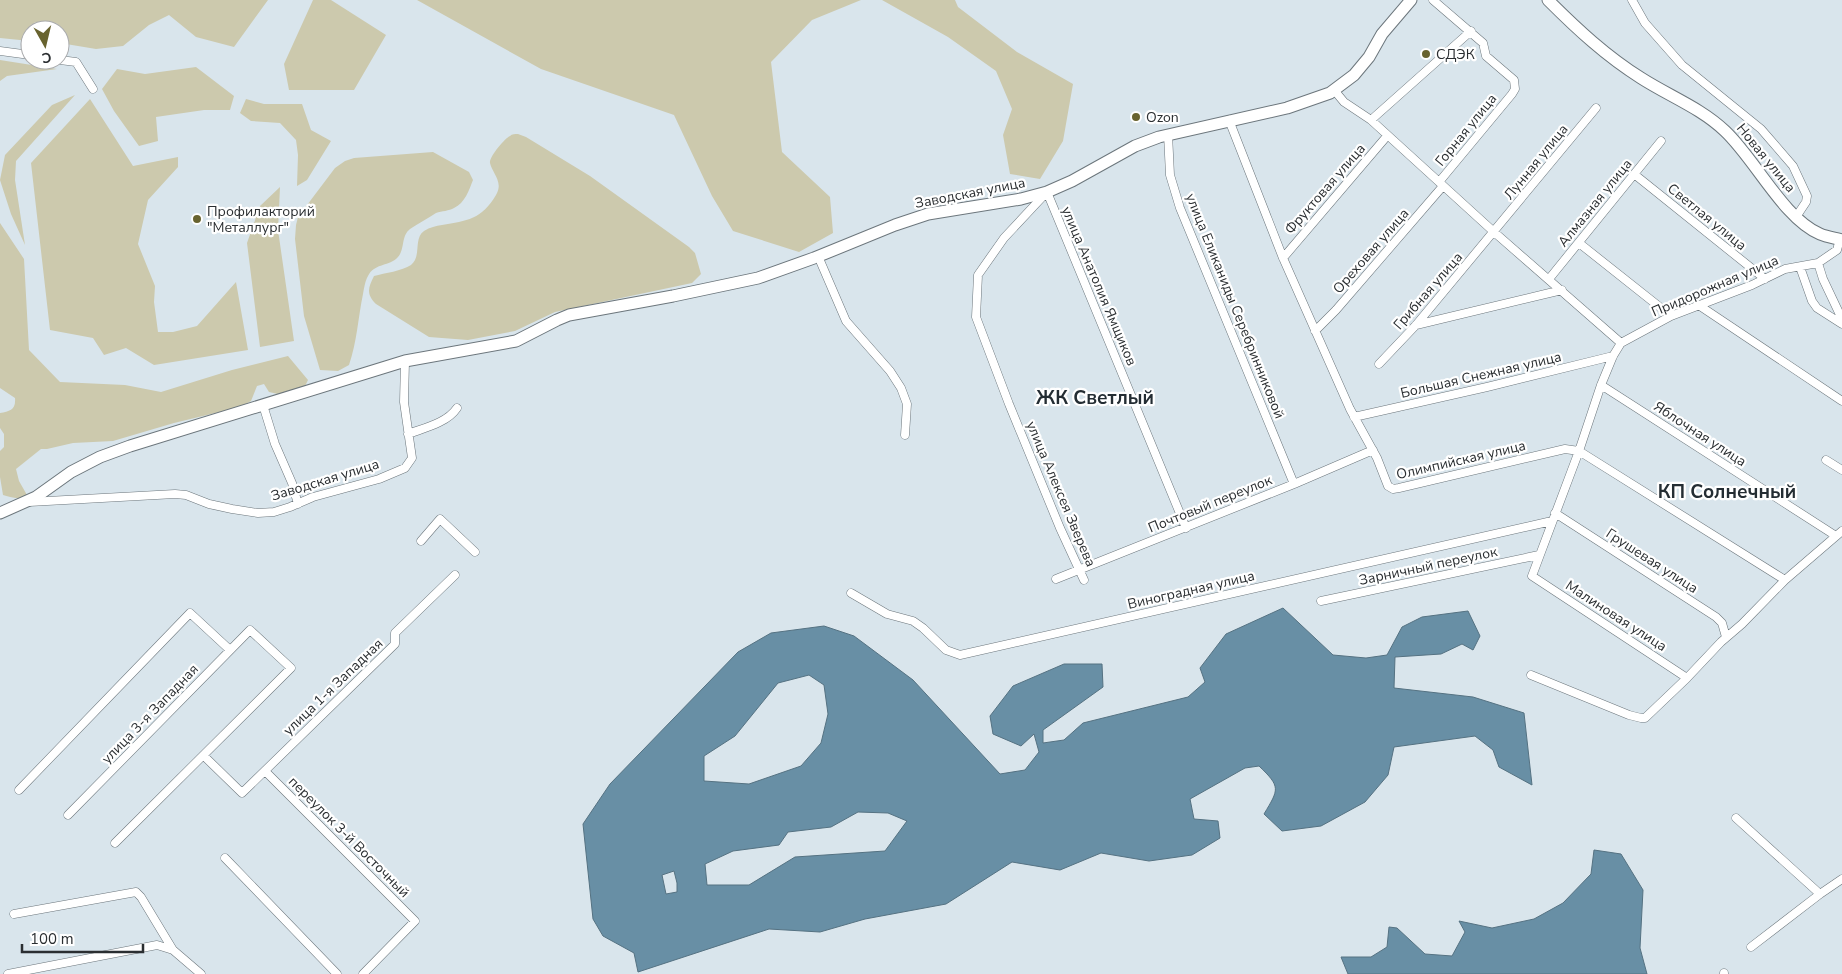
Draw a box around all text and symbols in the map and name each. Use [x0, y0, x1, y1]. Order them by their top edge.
north arrow [20, 20, 70, 70]
place label: СДЭК [1436, 45, 1475, 64]
text: С [40, 47, 53, 68]
marker: СДЭК [1420, 48, 1432, 60]
street label: Горная улица [1431, 90, 1501, 170]
place label: Ozon [1146, 108, 1179, 127]
marker: Ozon [1130, 111, 1142, 123]
street label: Новая улица [1732, 119, 1800, 197]
street label: Лунная улица [1500, 120, 1572, 204]
street label: Фруктовая улица [1280, 140, 1370, 238]
street label: Алмазная улица [1554, 155, 1636, 251]
street label: Заводская улица [913, 173, 1027, 213]
street label: Светлая улица [1663, 179, 1751, 255]
street label: улица Еликаниды Серебринниковой [1181, 191, 1289, 421]
place label: Профилакторий "Металлург" [207, 202, 315, 237]
street label: улица Анатолия Ямщиков [1057, 203, 1141, 369]
street label: Ореховая улица [1329, 204, 1413, 298]
marker: Профилакторий "Металлург" [191, 213, 203, 225]
street label: Грибная улица [1389, 248, 1467, 334]
street label: Придорожная улица [1648, 251, 1782, 321]
street label: Большая Снежная улица [1399, 347, 1563, 403]
district label: ЖК Светлый [1036, 385, 1154, 411]
street label: Яблочная улица [1650, 397, 1750, 471]
street label: улица Алексея Зверева [1022, 418, 1100, 570]
street label: Олимпийская улица [1394, 436, 1528, 484]
street label: Заводская улица [269, 455, 381, 505]
street label: Почтовый переулок [1145, 470, 1275, 537]
district label: КП Солнечный [1658, 479, 1796, 505]
street label: Грушевая улица [1602, 524, 1702, 598]
street label: Зарничный переулок [1357, 542, 1500, 590]
street label: Виноградная улица [1126, 566, 1256, 614]
street label: Малиновая улица [1562, 576, 1670, 656]
street label: улица 1-я Западная [279, 634, 387, 740]
street label: улица 3-я Западная [97, 660, 203, 768]
street label: переулок 3-й Восточный [284, 772, 414, 902]
scale bar [22, 922, 144, 954]
text: 100 m [30, 929, 74, 949]

